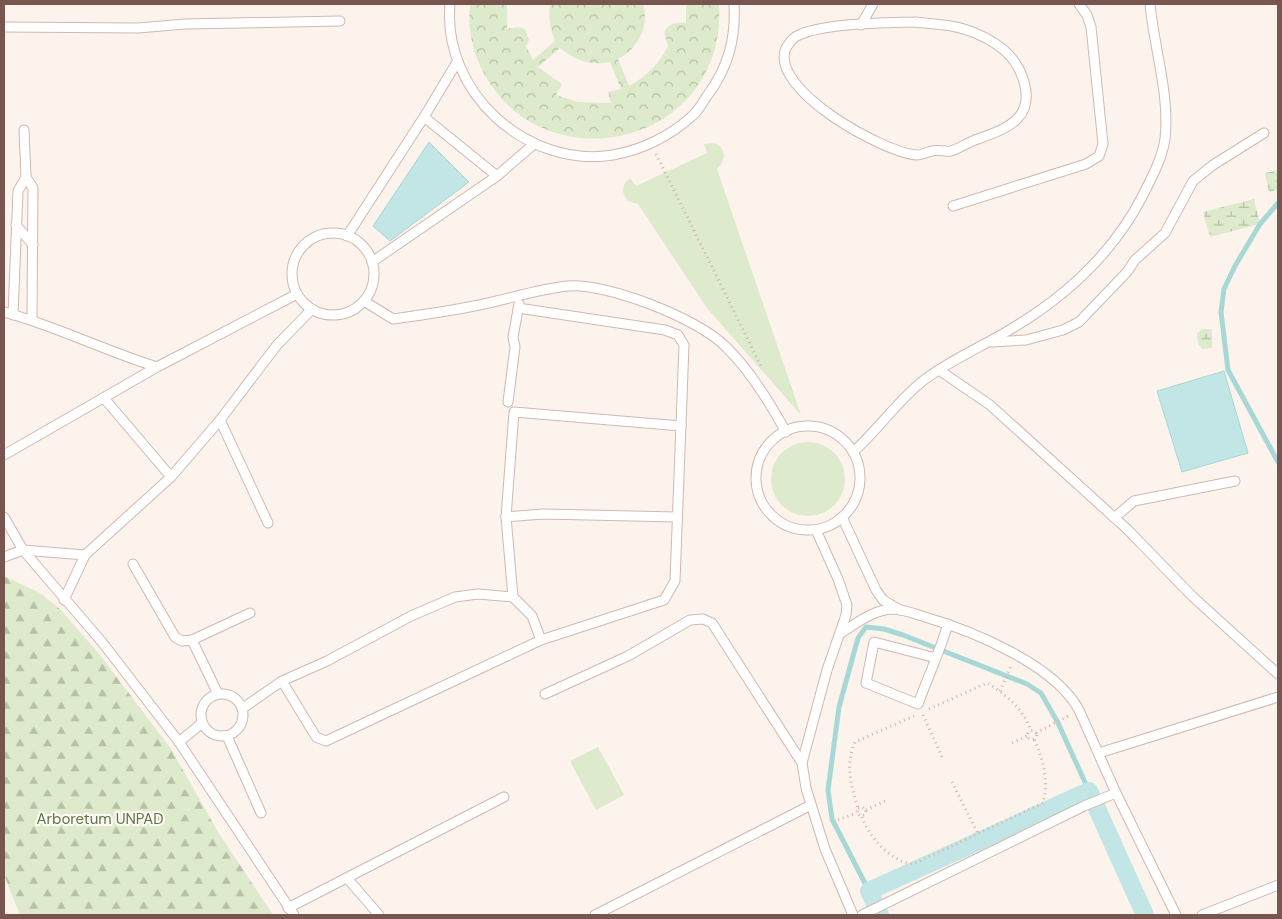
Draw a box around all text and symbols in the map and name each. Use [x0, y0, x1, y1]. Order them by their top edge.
park label: Arboretum UNPAD [36, 809, 164, 829]

